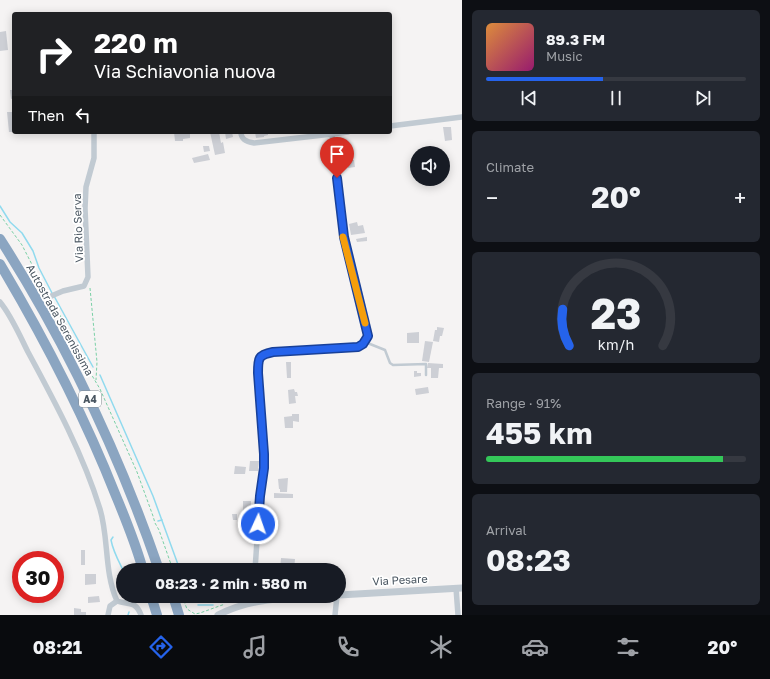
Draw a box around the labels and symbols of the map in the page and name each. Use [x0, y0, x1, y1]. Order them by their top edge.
pin [320, 137, 354, 178]
street label: Via Rio Serva [70, 193, 85, 263]
street label: Autostrada Serenissima [24, 262, 97, 378]
road number: A4 [79, 391, 101, 407]
position arrow [237, 503, 279, 545]
speed limit sign: 30 [12, 551, 64, 603]
street label: Via Pesare [372, 572, 428, 587]

